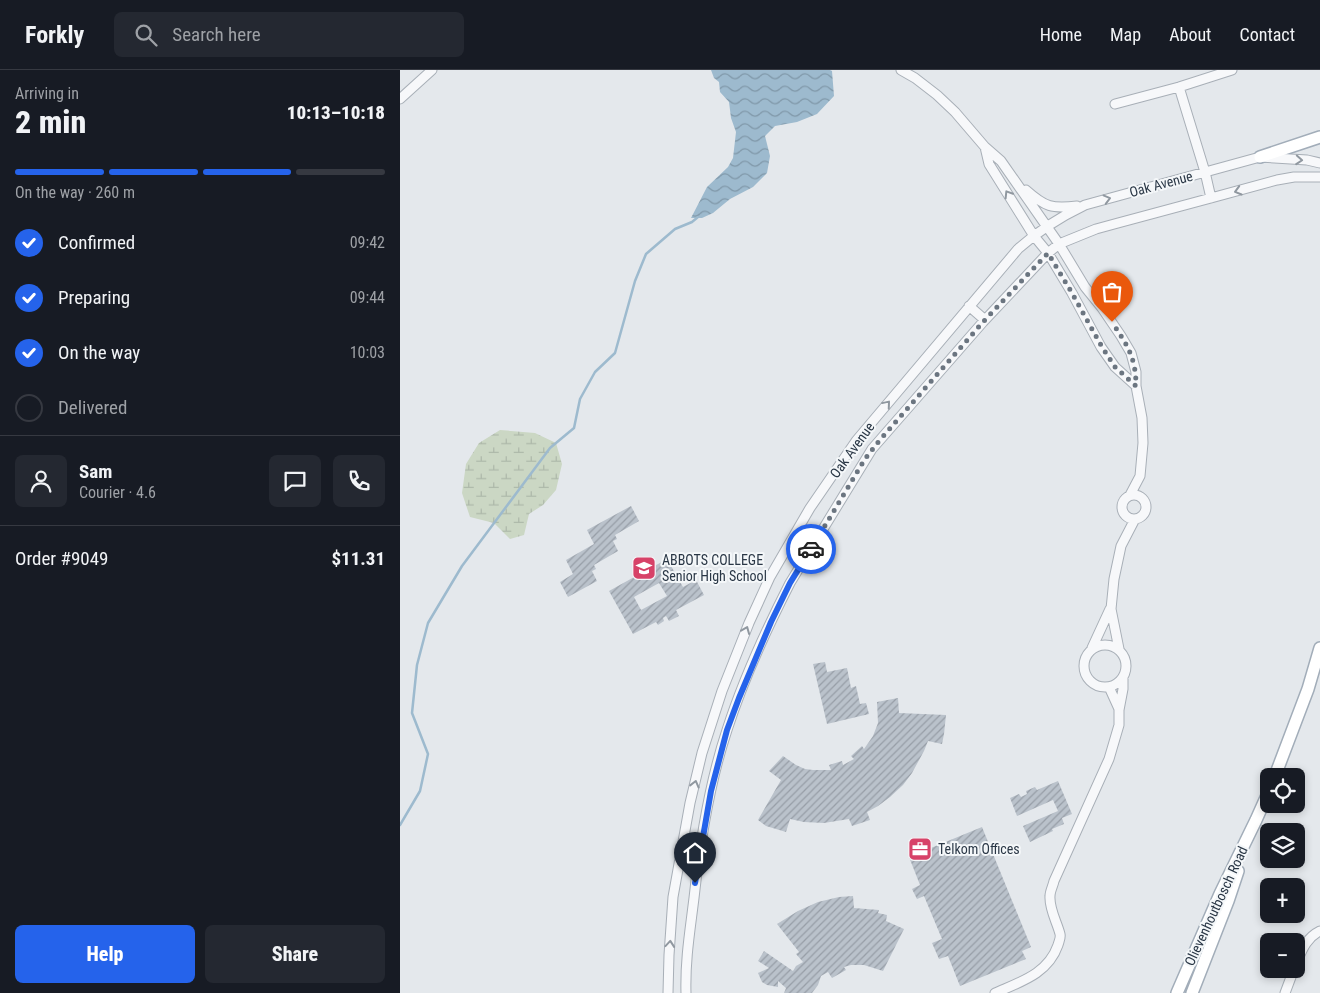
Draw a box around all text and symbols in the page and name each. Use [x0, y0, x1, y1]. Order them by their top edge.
search box [114, 12, 464, 57]
text: Forkly [25, 21, 84, 49]
icon: search [132, 21, 160, 49]
text: Search here [172, 23, 261, 46]
text: Home [1040, 24, 1082, 45]
text: Map [1110, 24, 1141, 45]
text: About [1169, 24, 1211, 45]
text: Contact [1239, 24, 1295, 45]
text: Arriving in [15, 84, 79, 103]
text: 10:13–10:18 [287, 101, 385, 124]
text: 2 min [15, 103, 86, 141]
one-way arrow [1295, 154, 1303, 165]
street label: Oak Avenue [1128, 168, 1195, 200]
text: On the way · 260 m [15, 183, 135, 202]
one-way arrow [1234, 185, 1243, 195]
one-way arrow [1005, 191, 1015, 200]
one-way arrow [1102, 195, 1110, 205]
icon: check [15, 229, 43, 257]
text: Confirmed [58, 231, 135, 254]
text: 09:42 [350, 233, 385, 252]
pin [1091, 271, 1133, 322]
icon: bag [1098, 278, 1126, 306]
icon: check [15, 284, 43, 312]
text: Preparing [58, 286, 130, 309]
text: 09:44 [350, 288, 385, 307]
icon: check [15, 339, 43, 367]
text: On the way [58, 341, 140, 364]
text: 10:03 [350, 343, 385, 362]
text: Delivered [58, 396, 127, 419]
one-way arrow [882, 401, 890, 410]
street label: Oak Avenue [826, 419, 878, 481]
button: person [15, 455, 67, 507]
button: chat [269, 455, 321, 507]
button: phone [333, 455, 385, 507]
text: Sam [79, 460, 112, 483]
text: Courier · 4.6 [79, 483, 156, 502]
courier [786, 524, 836, 574]
icon: car [797, 535, 825, 563]
text: Order #9049 [15, 547, 108, 570]
text: $11.31 [331, 547, 385, 570]
place label: ABBOTS COLLEGE Senior High School [662, 552, 767, 584]
school or university icon: ABBOTS COLLEGE Senior High School [631, 555, 657, 581]
one-way arrow [740, 626, 751, 635]
map controls [1260, 768, 1305, 978]
button: locate [1260, 768, 1305, 813]
one-way arrow [689, 780, 699, 788]
button: layers [1260, 823, 1305, 868]
pin [674, 832, 716, 883]
office icon: Telkom Offices [907, 836, 933, 862]
icon: home [681, 839, 709, 867]
place label: Telkom Offices [938, 841, 1020, 857]
street label: Olievenhoutbosch Road [1181, 844, 1251, 968]
button: + [1260, 878, 1305, 923]
button: Help [15, 925, 195, 983]
button: Share [205, 925, 385, 983]
button: − [1260, 933, 1305, 978]
one-way arrow [664, 940, 675, 948]

